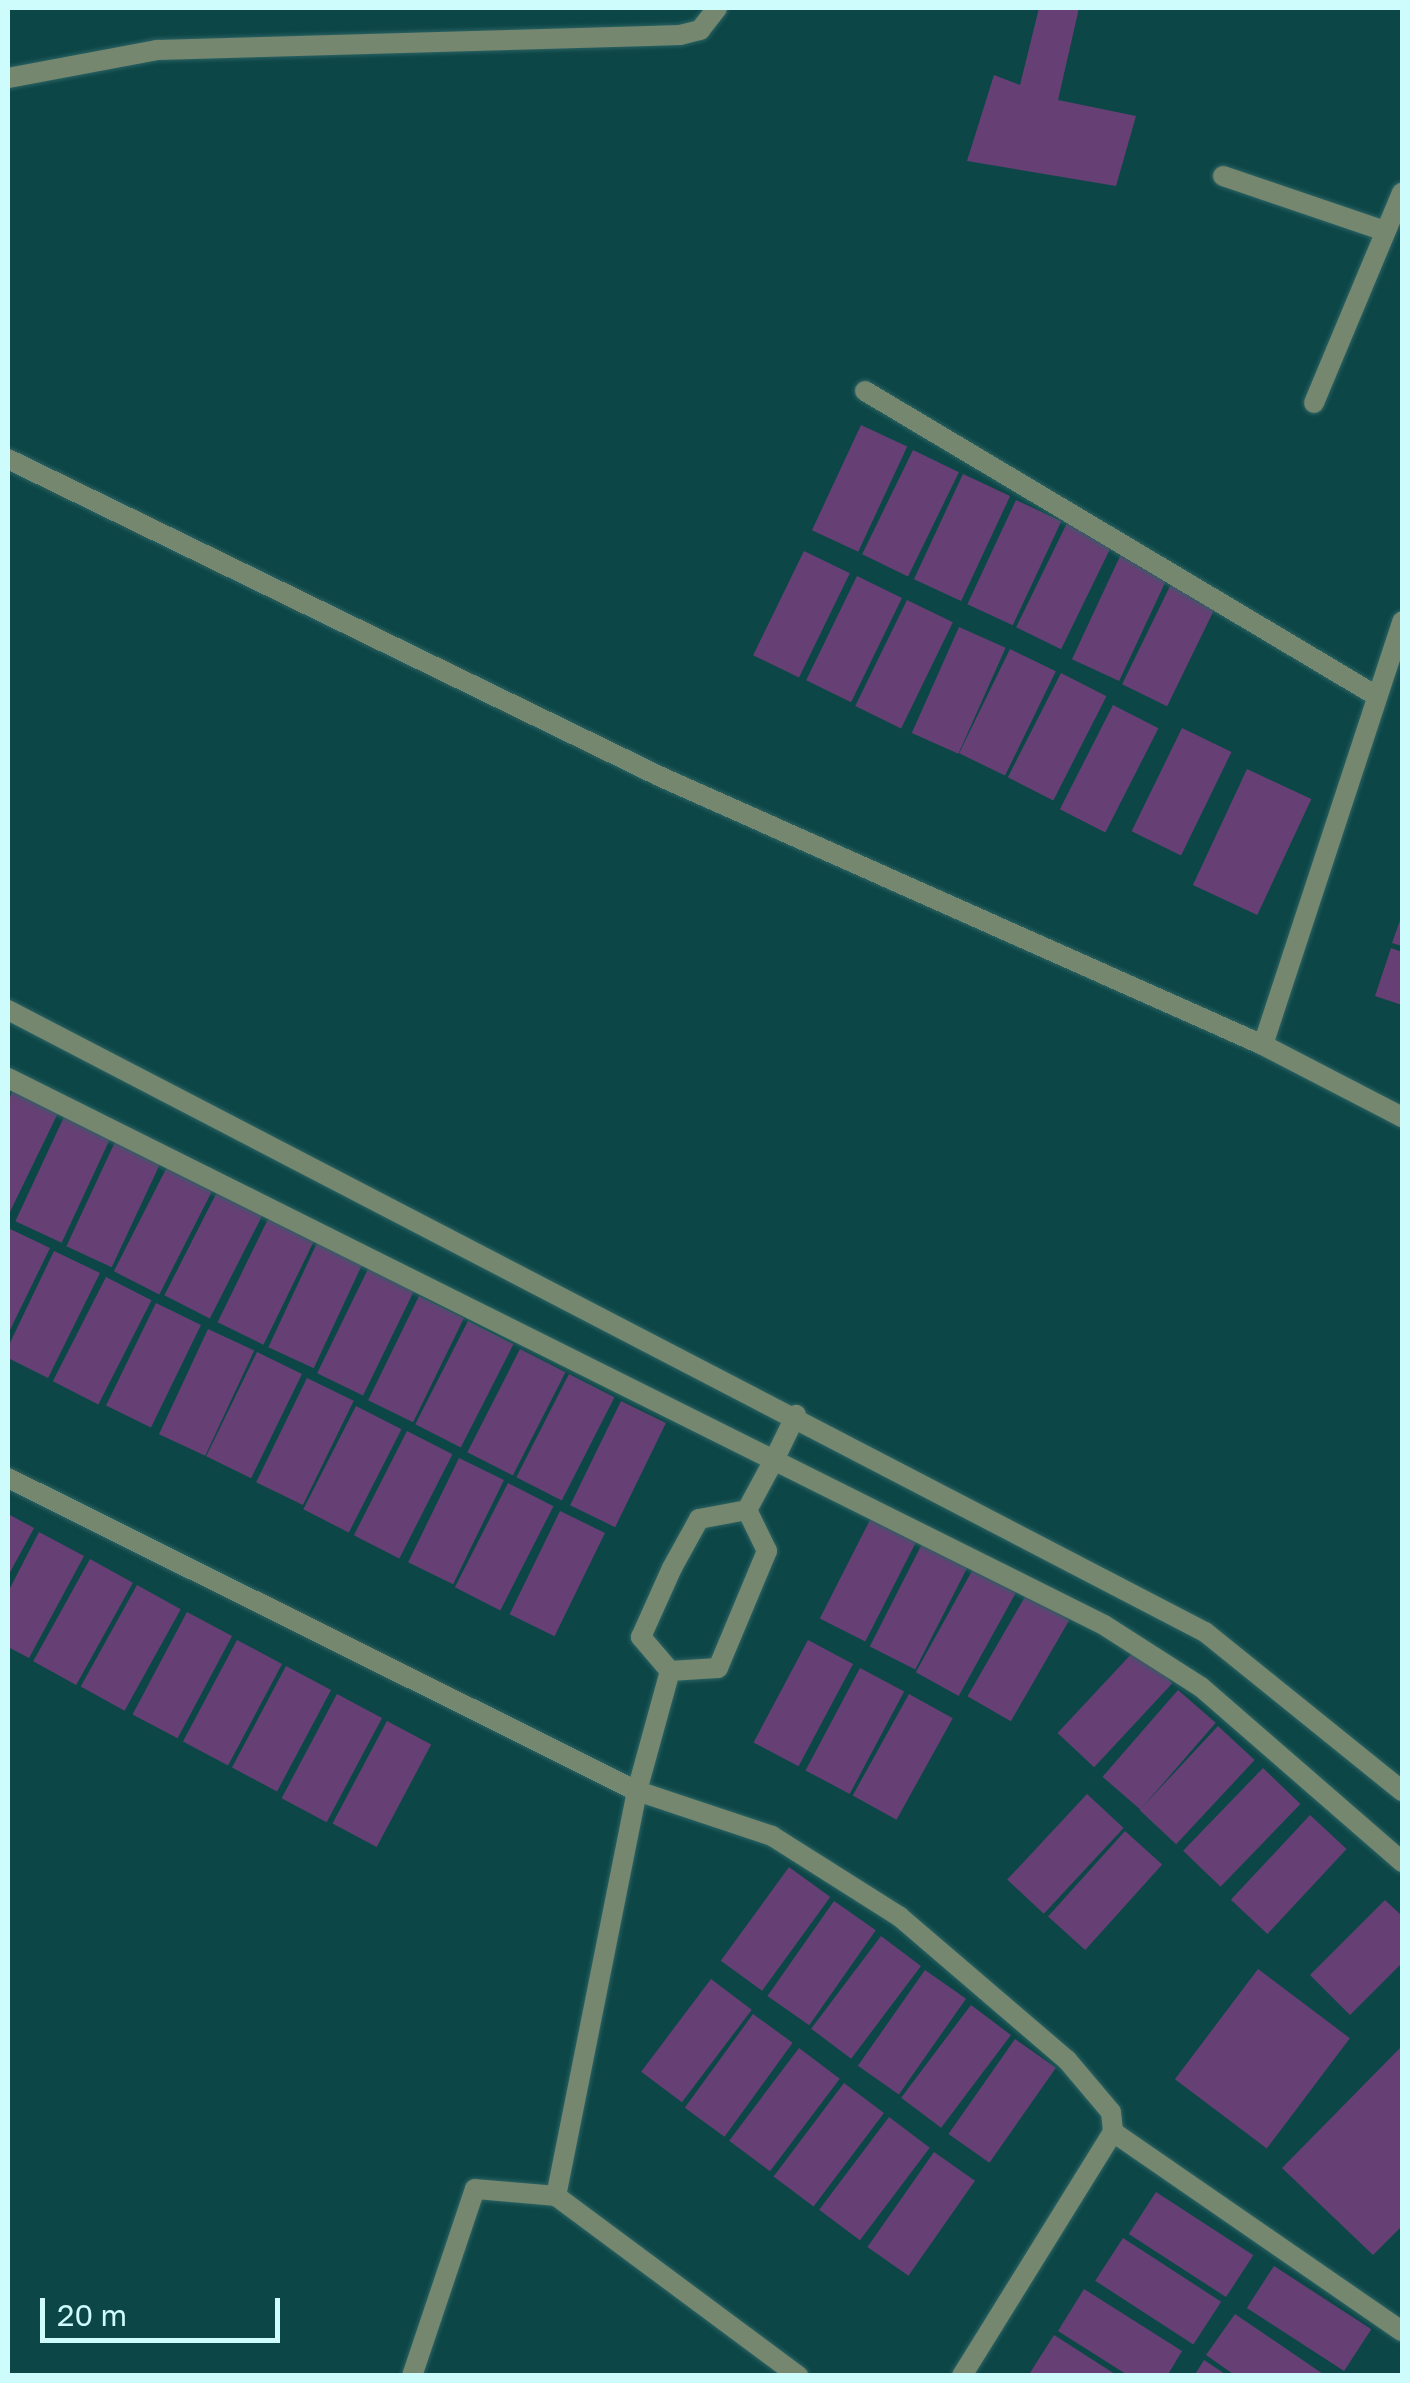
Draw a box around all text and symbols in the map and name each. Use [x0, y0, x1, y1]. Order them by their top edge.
scale bar [45, 2278, 285, 2340]
text: 20 m [57, 2297, 127, 2333]

